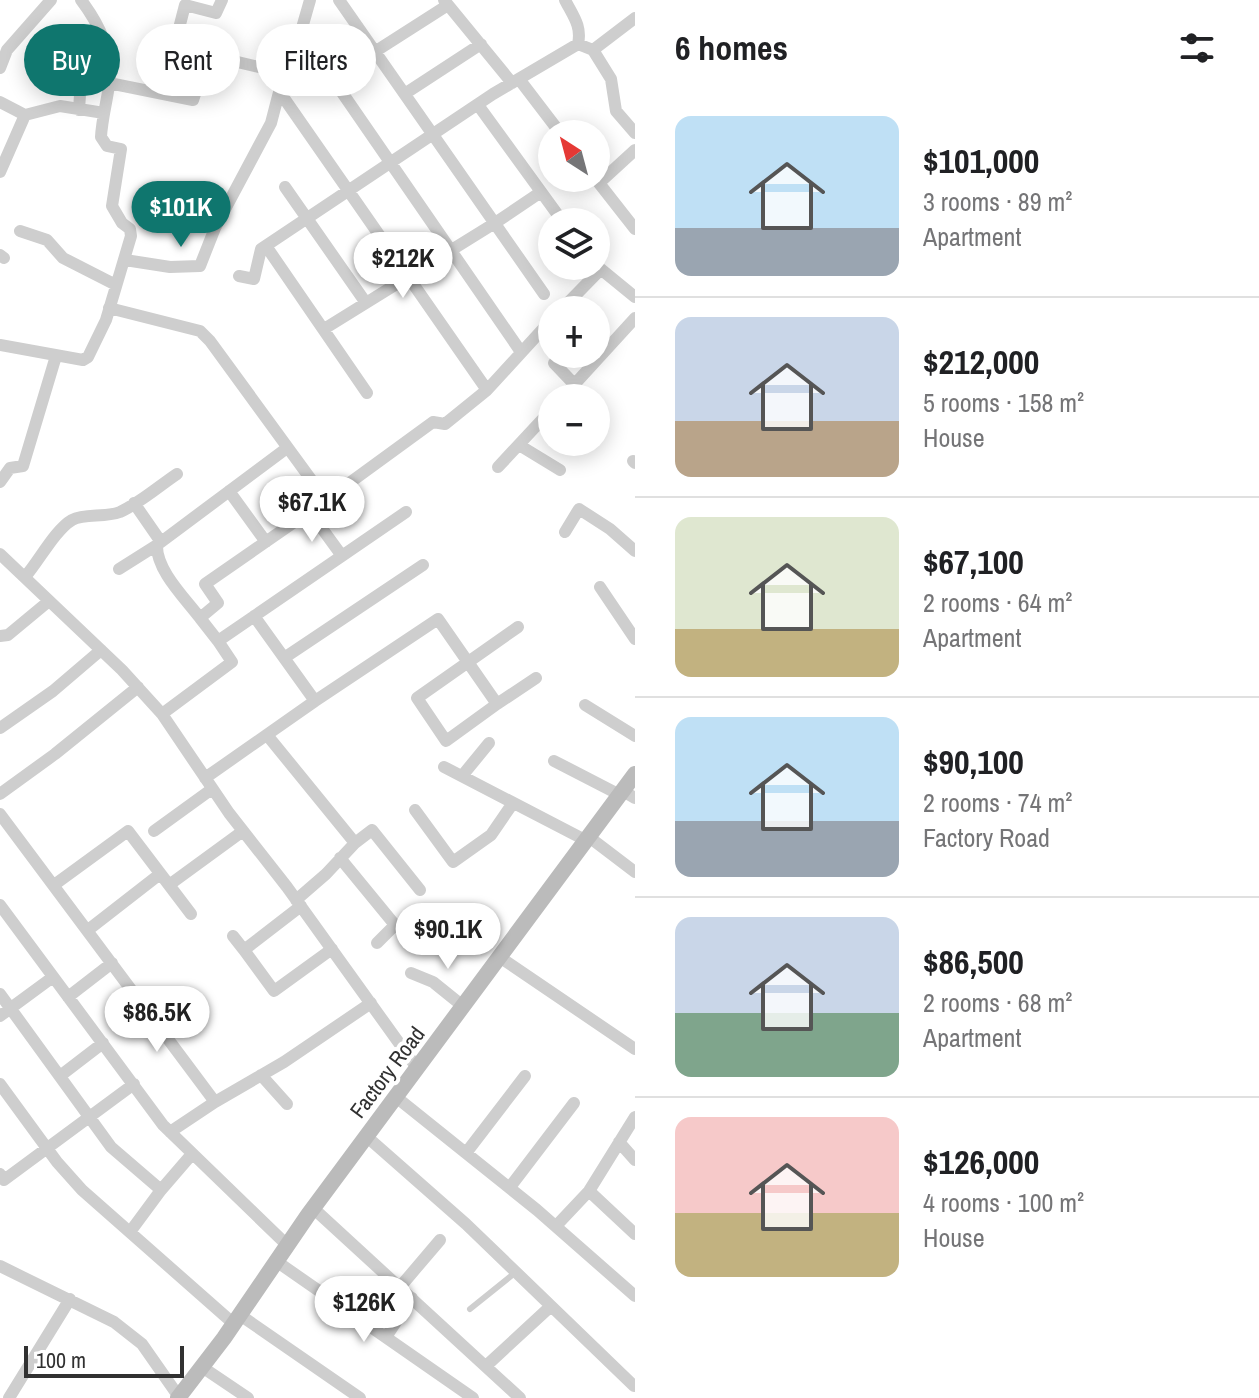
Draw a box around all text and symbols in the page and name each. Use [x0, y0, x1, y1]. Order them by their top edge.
chip: Buy [24, 24, 120, 96]
chip: Rent [136, 24, 240, 96]
chip: Filters [256, 24, 376, 96]
text: 6 homes [675, 25, 788, 71]
icon: filters [1175, 26, 1219, 70]
north arrow [538, 120, 610, 192]
map controls [538, 120, 610, 456]
text: $101,000 [923, 138, 1039, 184]
icon: home [739, 148, 835, 244]
pin: $101K [125, 181, 237, 249]
text: 3 rooms · 89 m² [923, 184, 1072, 219]
text: $101K [150, 189, 212, 224]
button: layers [538, 208, 610, 280]
text: Apartment [923, 219, 1021, 254]
pin: $212K [347, 232, 459, 300]
text: $212K [372, 240, 434, 275]
button: + [538, 296, 610, 368]
text: $212,000 [923, 339, 1039, 385]
icon: home [739, 349, 835, 445]
button: − [538, 384, 610, 456]
text: 5 rooms · 158 m² [923, 385, 1084, 420]
text: House [923, 420, 985, 455]
pin: $67.1K [247, 476, 377, 544]
text: $67.1K [278, 484, 346, 519]
text: $67,100 [923, 539, 1024, 585]
icon: home [739, 549, 835, 645]
text: 2 rooms · 64 m² [923, 585, 1072, 620]
text: Apartment [923, 620, 1021, 655]
text: $90,100 [923, 739, 1024, 785]
icon: home [739, 749, 835, 845]
text: 2 rooms · 74 m² [923, 785, 1072, 820]
text: Factory Road [923, 820, 1050, 855]
pin: $90.1K [383, 903, 513, 971]
text: $90.1K [414, 911, 482, 946]
text: $86,500 [923, 939, 1024, 985]
icon: home [739, 949, 835, 1045]
text: 2 rooms · 68 m² [923, 985, 1072, 1020]
pin: $86.5K [92, 986, 222, 1054]
text: $86.5K [123, 994, 191, 1029]
street label: Factory Road [343, 1020, 431, 1124]
text: Apartment [923, 1020, 1021, 1055]
text: $126,000 [923, 1139, 1039, 1185]
icon: home [739, 1149, 835, 1245]
text: 4 rooms · 100 m² [923, 1185, 1084, 1220]
text: House [923, 1220, 985, 1255]
pin: $126K [308, 1276, 420, 1344]
text: $126K [333, 1284, 395, 1319]
scale bar [24, 1342, 184, 1378]
text: 100 m [36, 1345, 86, 1375]

